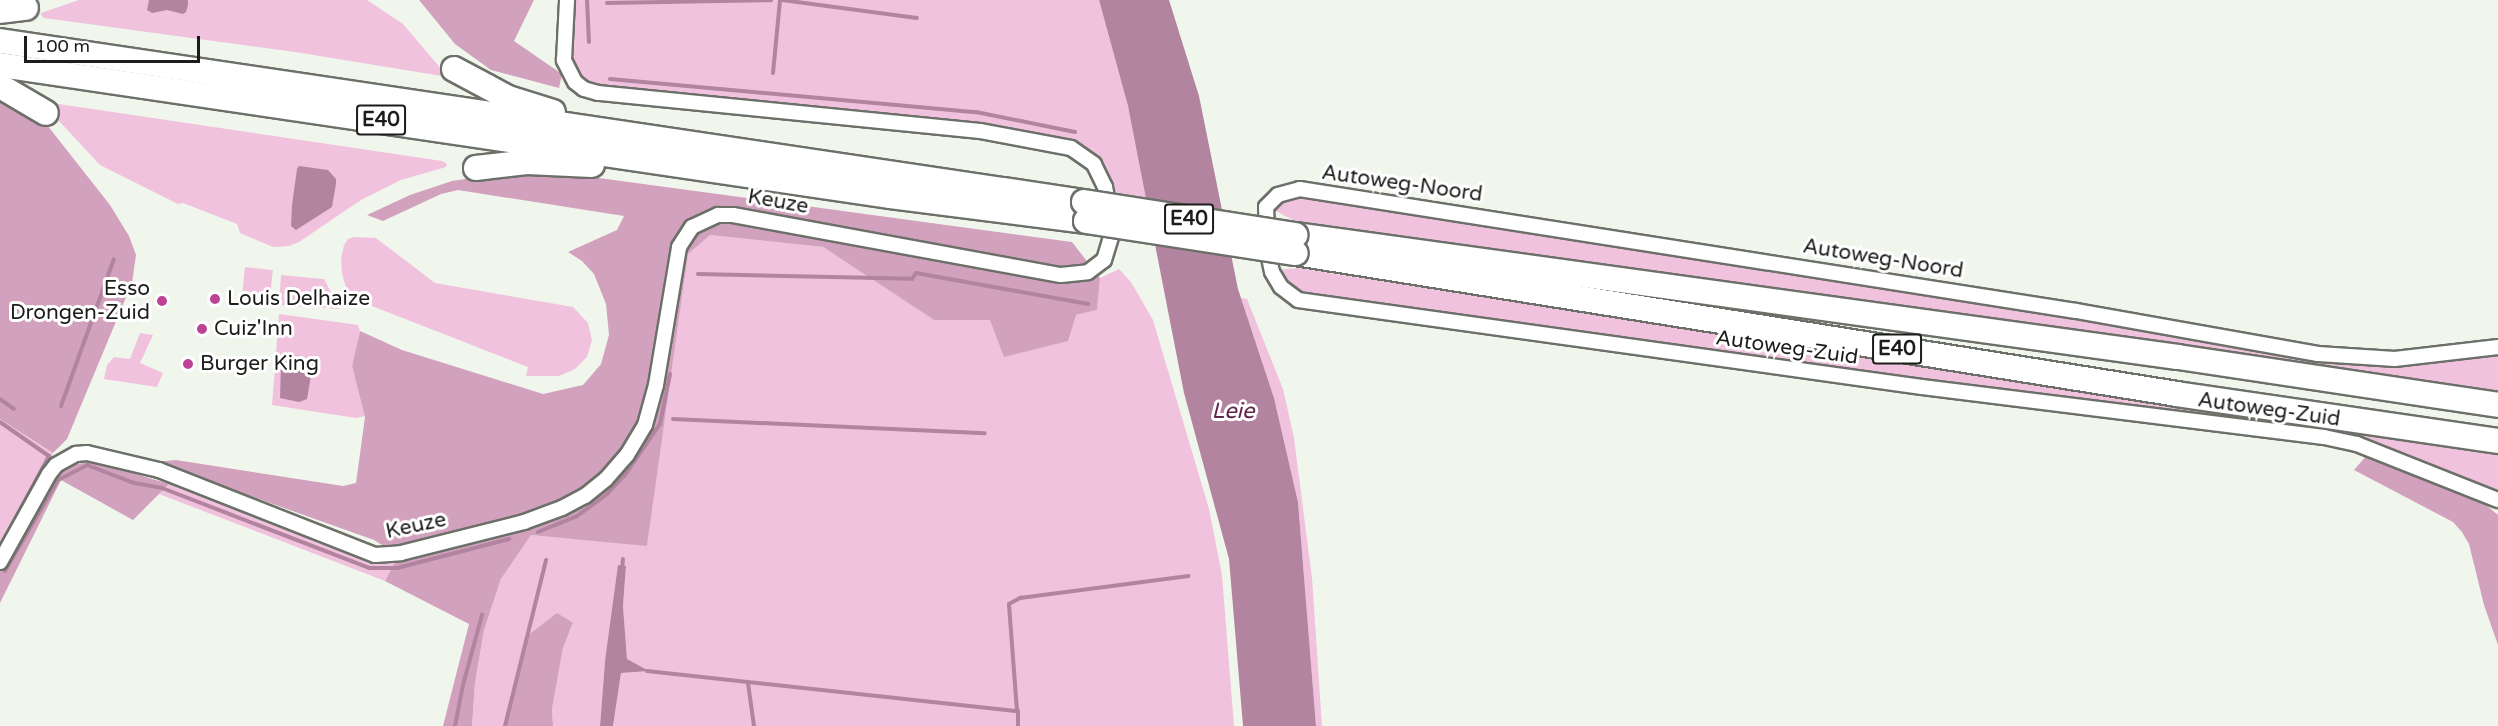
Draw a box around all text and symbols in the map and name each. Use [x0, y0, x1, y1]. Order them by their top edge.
scale bar [27, 24, 202, 62]
text: 100 m [35, 35, 90, 57]
road number: E40 [356, 103, 406, 137]
street label: Autoweg-Noord [1320, 160, 1484, 208]
street label: Keuze [746, 184, 810, 220]
road number: E40 [1164, 202, 1214, 236]
street label: Autoweg-Noord [1801, 234, 1965, 284]
place label: Esso Drongen-Zuid [10, 276, 150, 326]
place label: Louis Delhaize [227, 286, 370, 312]
marker: Louis Delhaize [208, 292, 222, 306]
marker: Esso Drongen-Zuid [155, 294, 169, 308]
place label: Cuiz'Inn [214, 316, 293, 342]
marker: Cuiz'Inn [195, 322, 209, 336]
street label: Autoweg-Zuid [1714, 326, 1860, 370]
road number: E40 [1872, 332, 1922, 366]
place label: Burger King [200, 351, 319, 377]
marker: Burger King [181, 357, 195, 371]
street label: Autoweg-Zuid [2196, 388, 2342, 432]
water label: Leie [1211, 399, 1255, 425]
street label: Keuze [384, 507, 448, 545]

